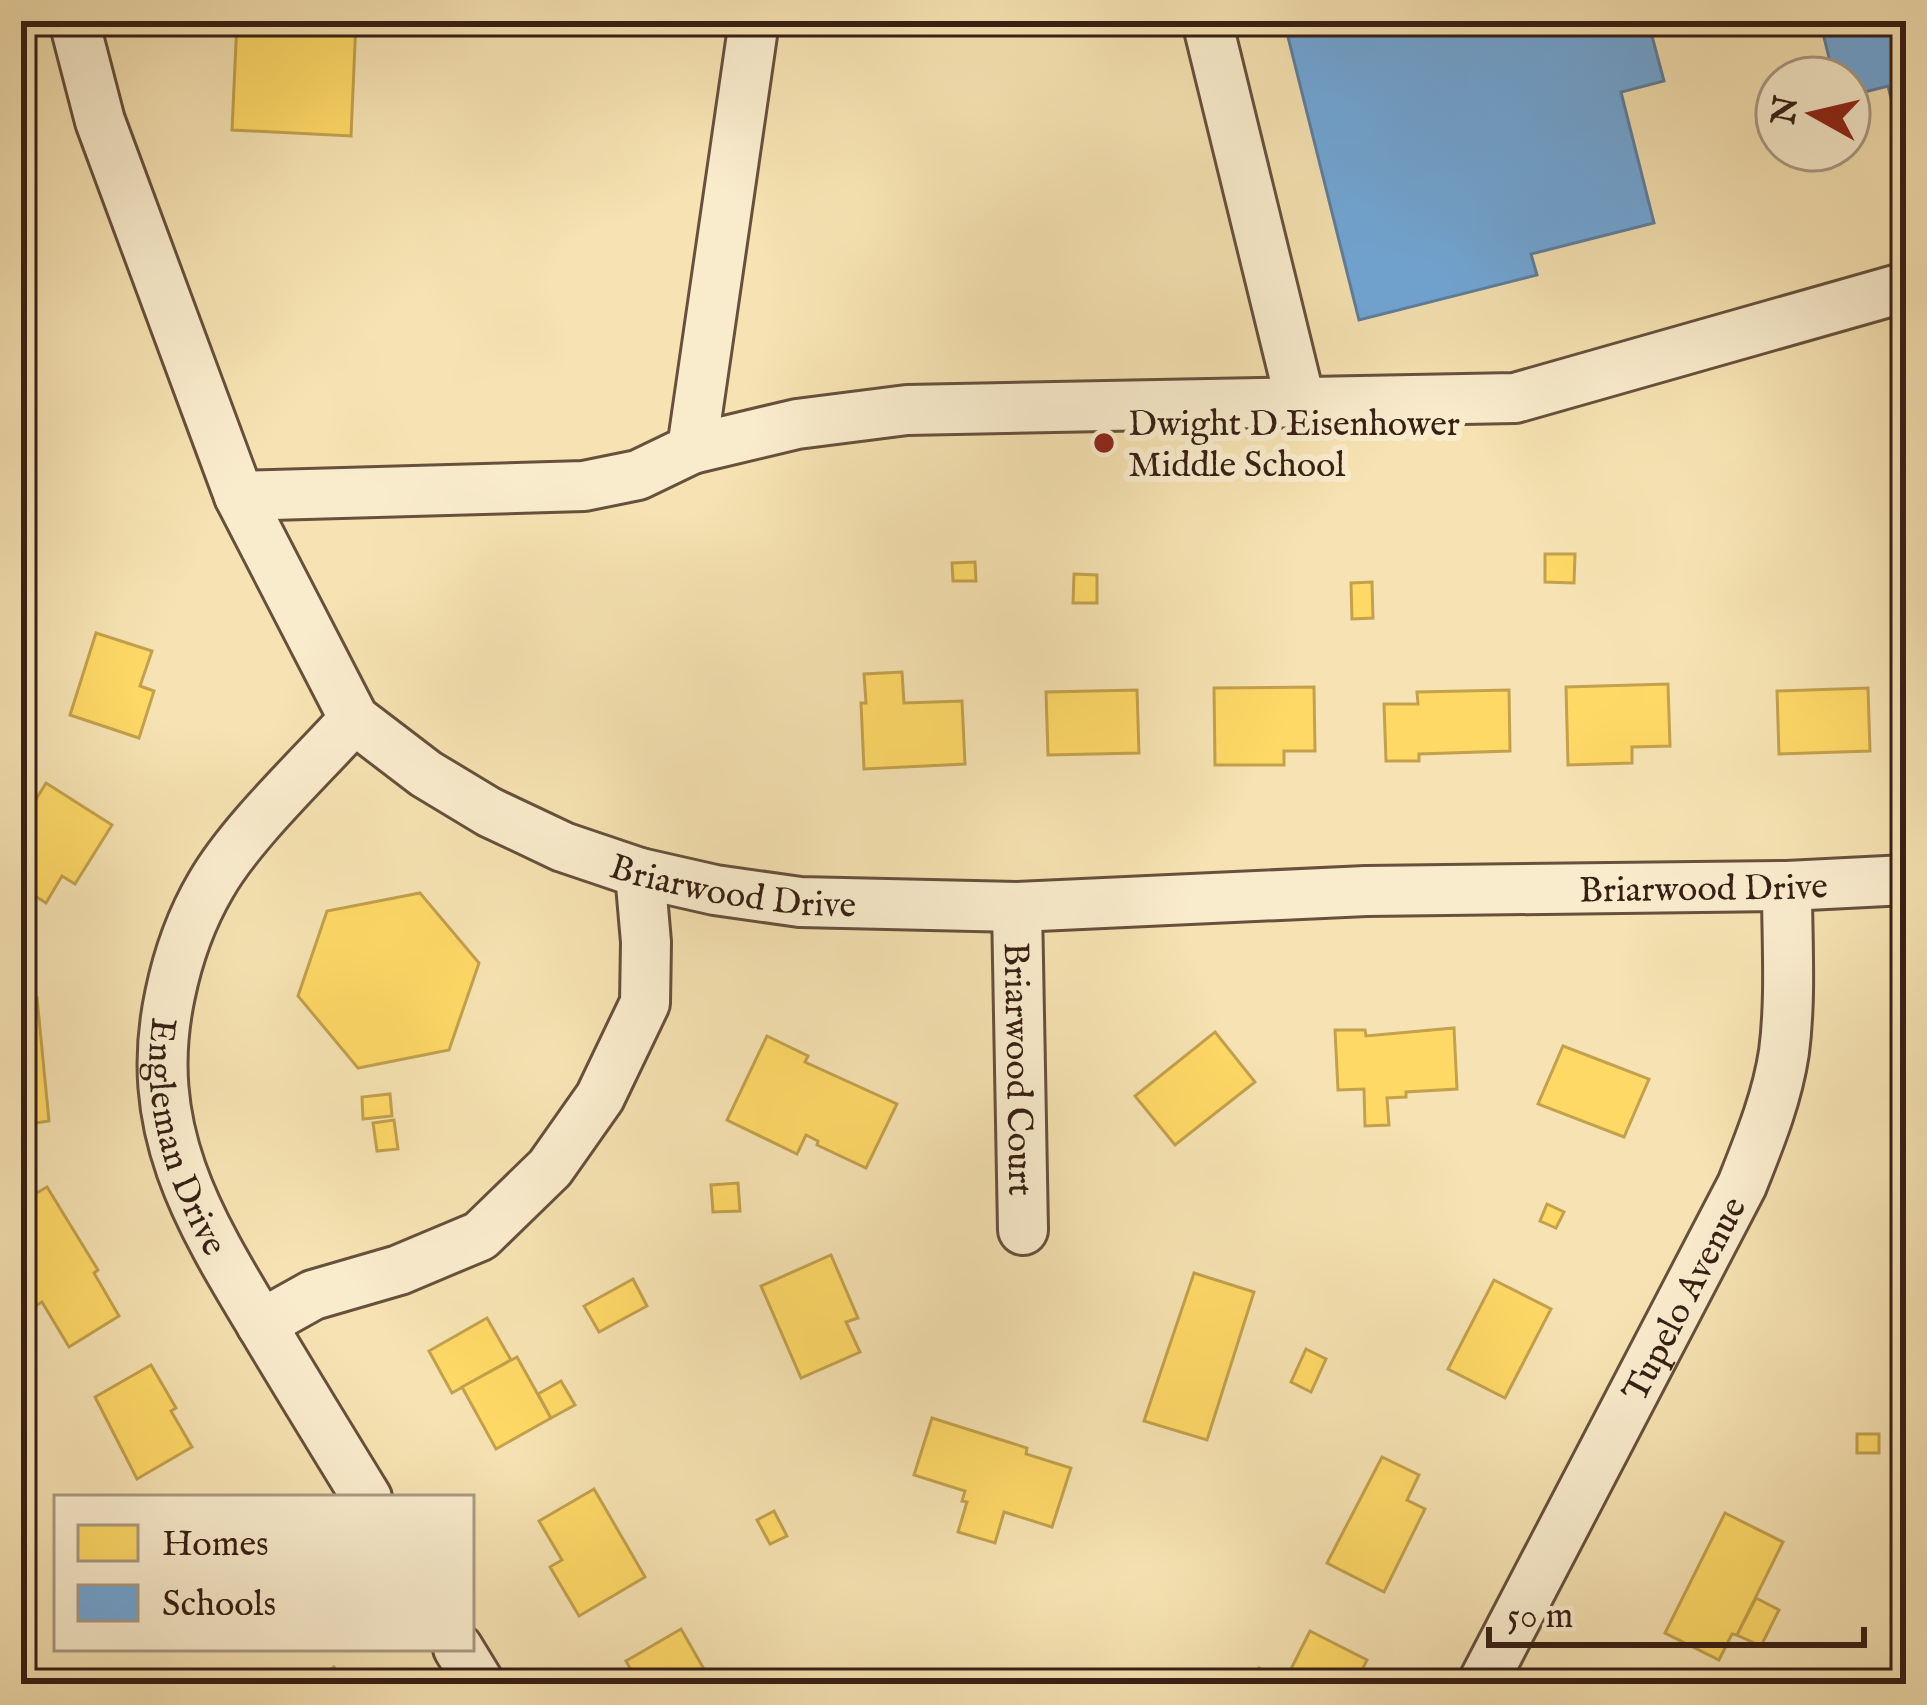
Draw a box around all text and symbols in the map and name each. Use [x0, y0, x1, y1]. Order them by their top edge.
north arrow [1753, 54, 1873, 174]
text: N [1763, 93, 1809, 128]
place label: Dwight D Eisenhower Middle School [1128, 402, 1460, 489]
marker: Dwight D Eisenhower Middle School [1091, 430, 1117, 456]
street label: Briarwood Drive [603, 845, 857, 929]
street label: Briarwood Drive [1579, 864, 1829, 914]
street label: Briarwood Court [992, 942, 1042, 1196]
street label: Engleman Drive [136, 1015, 236, 1264]
street label: Tupelo Avenue [1613, 1189, 1758, 1410]
legend [54, 1495, 474, 1651]
text: Homes [162, 1522, 269, 1568]
scale bar [1489, 1573, 1864, 1647]
text: Schools [162, 1582, 276, 1628]
text: 50 m [1507, 1594, 1573, 1640]

